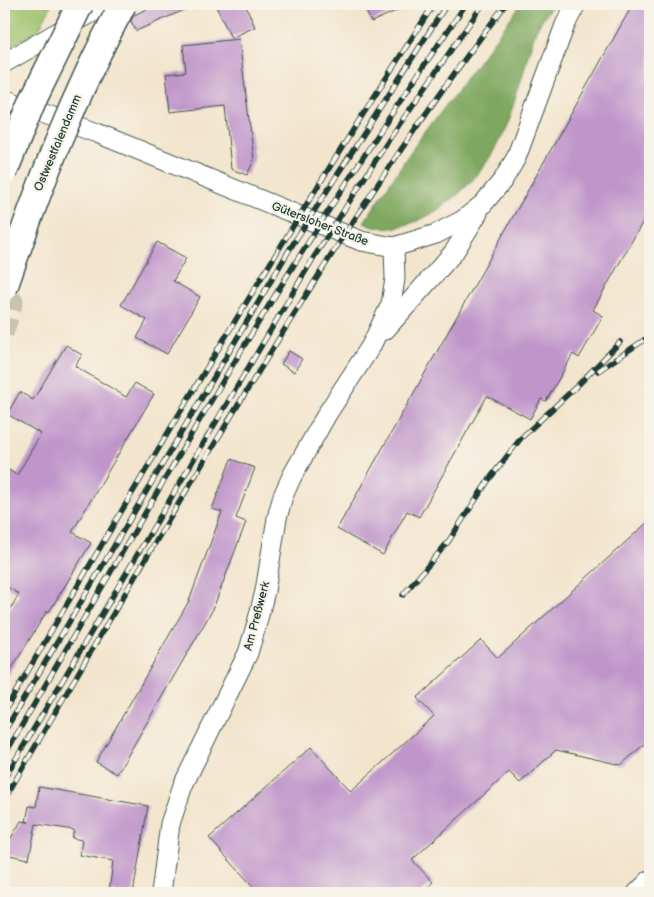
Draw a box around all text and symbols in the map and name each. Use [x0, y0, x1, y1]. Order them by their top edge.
street label: Ostwestfalendamm [31, 92, 85, 194]
street label: Gütersloher Straße [269, 199, 371, 249]
street label: Am Preßwerk [241, 580, 273, 652]

